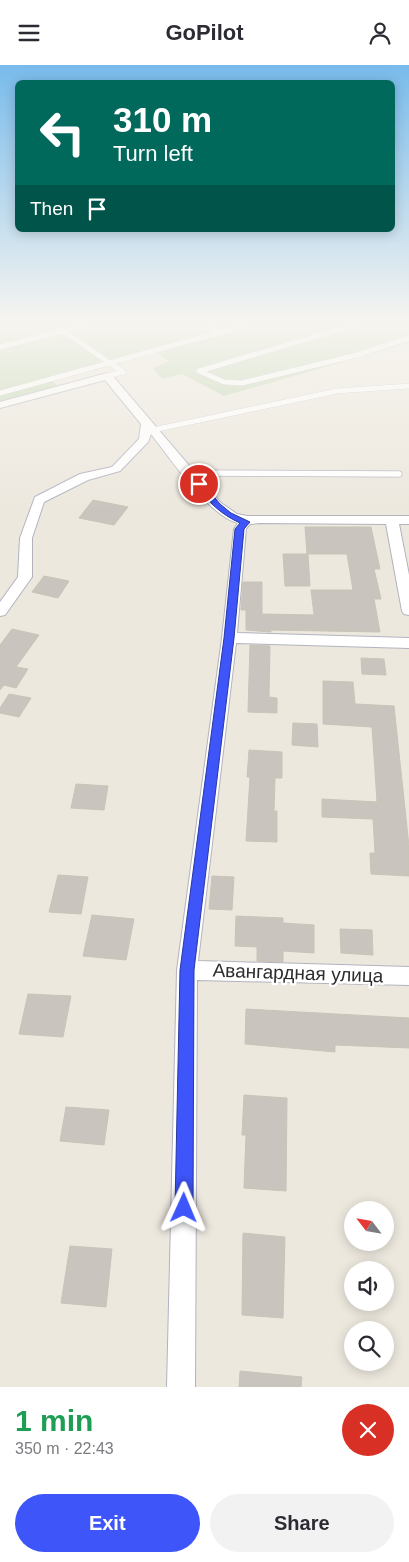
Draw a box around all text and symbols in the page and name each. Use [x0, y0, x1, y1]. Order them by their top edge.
icon: menu [15, 19, 43, 47]
icon: person [366, 19, 394, 47]
text: GoPilot [165, 20, 244, 45]
icon: left [30, 100, 95, 165]
text: 310 m [113, 100, 212, 139]
text: Turn left [113, 141, 193, 166]
icon: arrive [83, 195, 111, 223]
text: Then [30, 198, 73, 219]
pin [178, 463, 220, 505]
icon: arrive [185, 470, 213, 498]
street label: Авангардная улица [212, 960, 384, 986]
position arrow [157, 1181, 209, 1233]
north arrow [344, 1201, 394, 1251]
map controls [344, 1201, 394, 1371]
button: sound [344, 1261, 394, 1311]
button: search [344, 1321, 394, 1371]
text: 1 min [15, 1404, 93, 1437]
button: close [342, 1404, 394, 1456]
text: 350 m · 22:43 [15, 1440, 114, 1457]
button: Exit [15, 1494, 200, 1552]
button: Share [210, 1494, 394, 1552]

